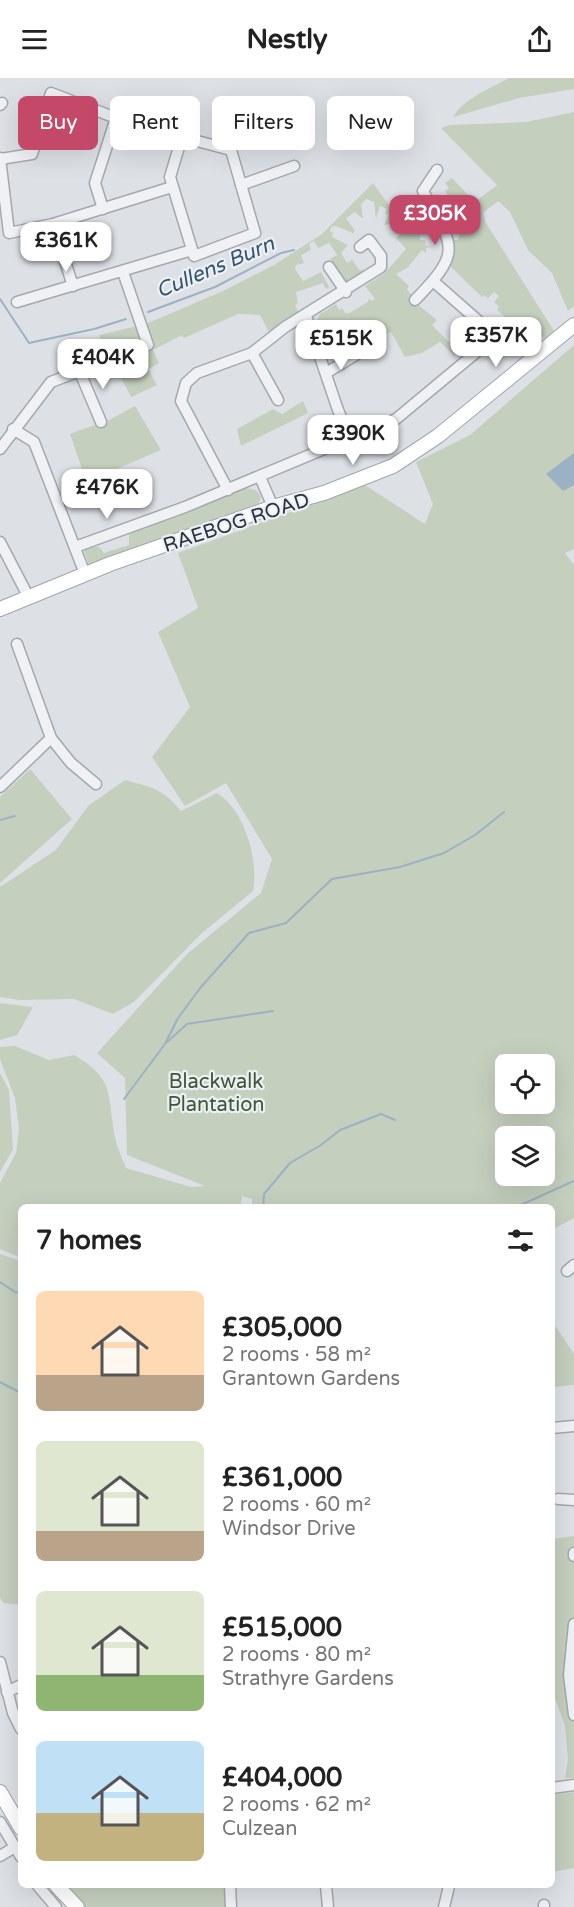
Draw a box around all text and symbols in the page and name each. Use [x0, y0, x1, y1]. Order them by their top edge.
icon: menu [18, 23, 51, 56]
text: Nestly [247, 23, 327, 56]
icon: share [523, 23, 556, 56]
chip: Buy [18, 96, 98, 150]
chip: Rent [110, 96, 200, 150]
chip: Filters [212, 96, 315, 150]
chip: New [327, 96, 414, 150]
pin: £305K [393, 195, 477, 246]
text: £305K [403, 202, 467, 226]
pin: £361K [24, 222, 108, 273]
text: £361K [34, 229, 98, 253]
water label: Cullens Burn [152, 231, 279, 304]
pin: £357K [454, 317, 538, 368]
pin: £515K [299, 320, 383, 371]
text: £357K [464, 324, 528, 348]
text: £515K [309, 327, 373, 351]
pin: £404K [61, 339, 145, 390]
text: £404K [71, 346, 135, 370]
pin: £390K [311, 415, 395, 466]
text: £390K [321, 422, 385, 446]
pin: £476K [65, 469, 149, 520]
text: £476K [75, 476, 139, 500]
street label: RAEBOG ROAD [160, 488, 313, 558]
map controls [495, 1054, 555, 1186]
button: locate [495, 1054, 555, 1114]
park label: Blackwalk Plantation [167, 1070, 265, 1117]
button: layers [495, 1126, 555, 1186]
icon: filters [504, 1224, 537, 1257]
text: 7 homes [36, 1225, 142, 1256]
text: £305,000 [222, 1312, 342, 1343]
icon: home [84, 1315, 156, 1387]
text: 2 rooms · 58 m² [222, 1343, 371, 1367]
text: Grantown Gardens [222, 1367, 400, 1391]
text: £361,000 [222, 1462, 342, 1493]
icon: home [84, 1465, 156, 1537]
text: 2 rooms · 60 m² [222, 1493, 371, 1517]
text: Windsor Drive [222, 1517, 356, 1541]
text: £515,000 [222, 1612, 342, 1643]
icon: home [84, 1615, 156, 1687]
text: 2 rooms · 80 m² [222, 1643, 371, 1667]
text: Strathyre Gardens [222, 1667, 394, 1691]
text: £404,000 [222, 1762, 342, 1793]
icon: home [84, 1765, 156, 1837]
text: 2 rooms · 62 m² [222, 1793, 371, 1817]
text: Culzean [222, 1817, 298, 1841]

